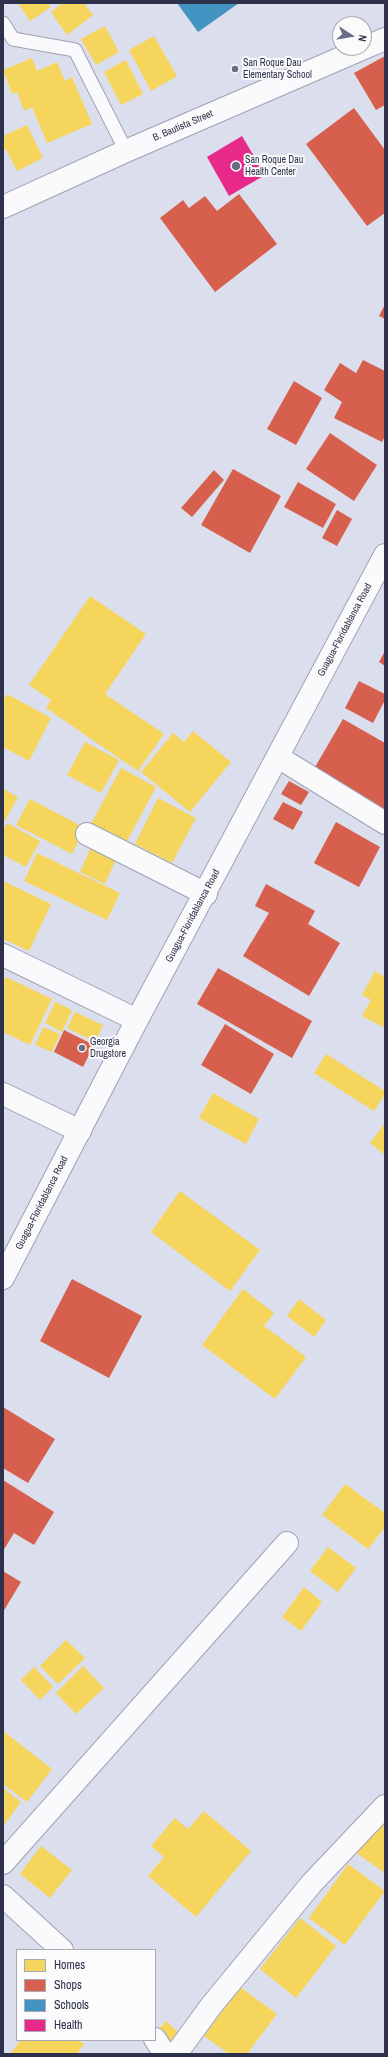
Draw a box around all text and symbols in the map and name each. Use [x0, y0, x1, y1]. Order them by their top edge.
north arrow [332, 16, 372, 56]
text: N [355, 34, 370, 43]
place label: San Roque Dau Elementary School [243, 57, 312, 80]
marker: San Roque Dau Elementary School [230, 64, 240, 74]
street label: B. Bautista Street [151, 108, 215, 144]
place label: San Roque Dau Health Center [245, 154, 303, 178]
marker: San Roque Dau Health Center [230, 160, 242, 172]
street label: Guagua-Floridablanca Road [315, 582, 375, 678]
street label: Guagua-Floridablanca Road [163, 868, 223, 964]
place label: Georgia Drugstore [90, 1036, 126, 1060]
marker: Georgia Drugstore [77, 1043, 87, 1053]
street label: Guagua-Floridablanca Road [13, 1154, 71, 1252]
legend [16, 1949, 156, 2041]
text: Homes [54, 1957, 85, 1973]
text: Shops [54, 1977, 82, 1993]
text: Schools [54, 1997, 89, 2013]
text: Health [54, 2017, 82, 2033]

